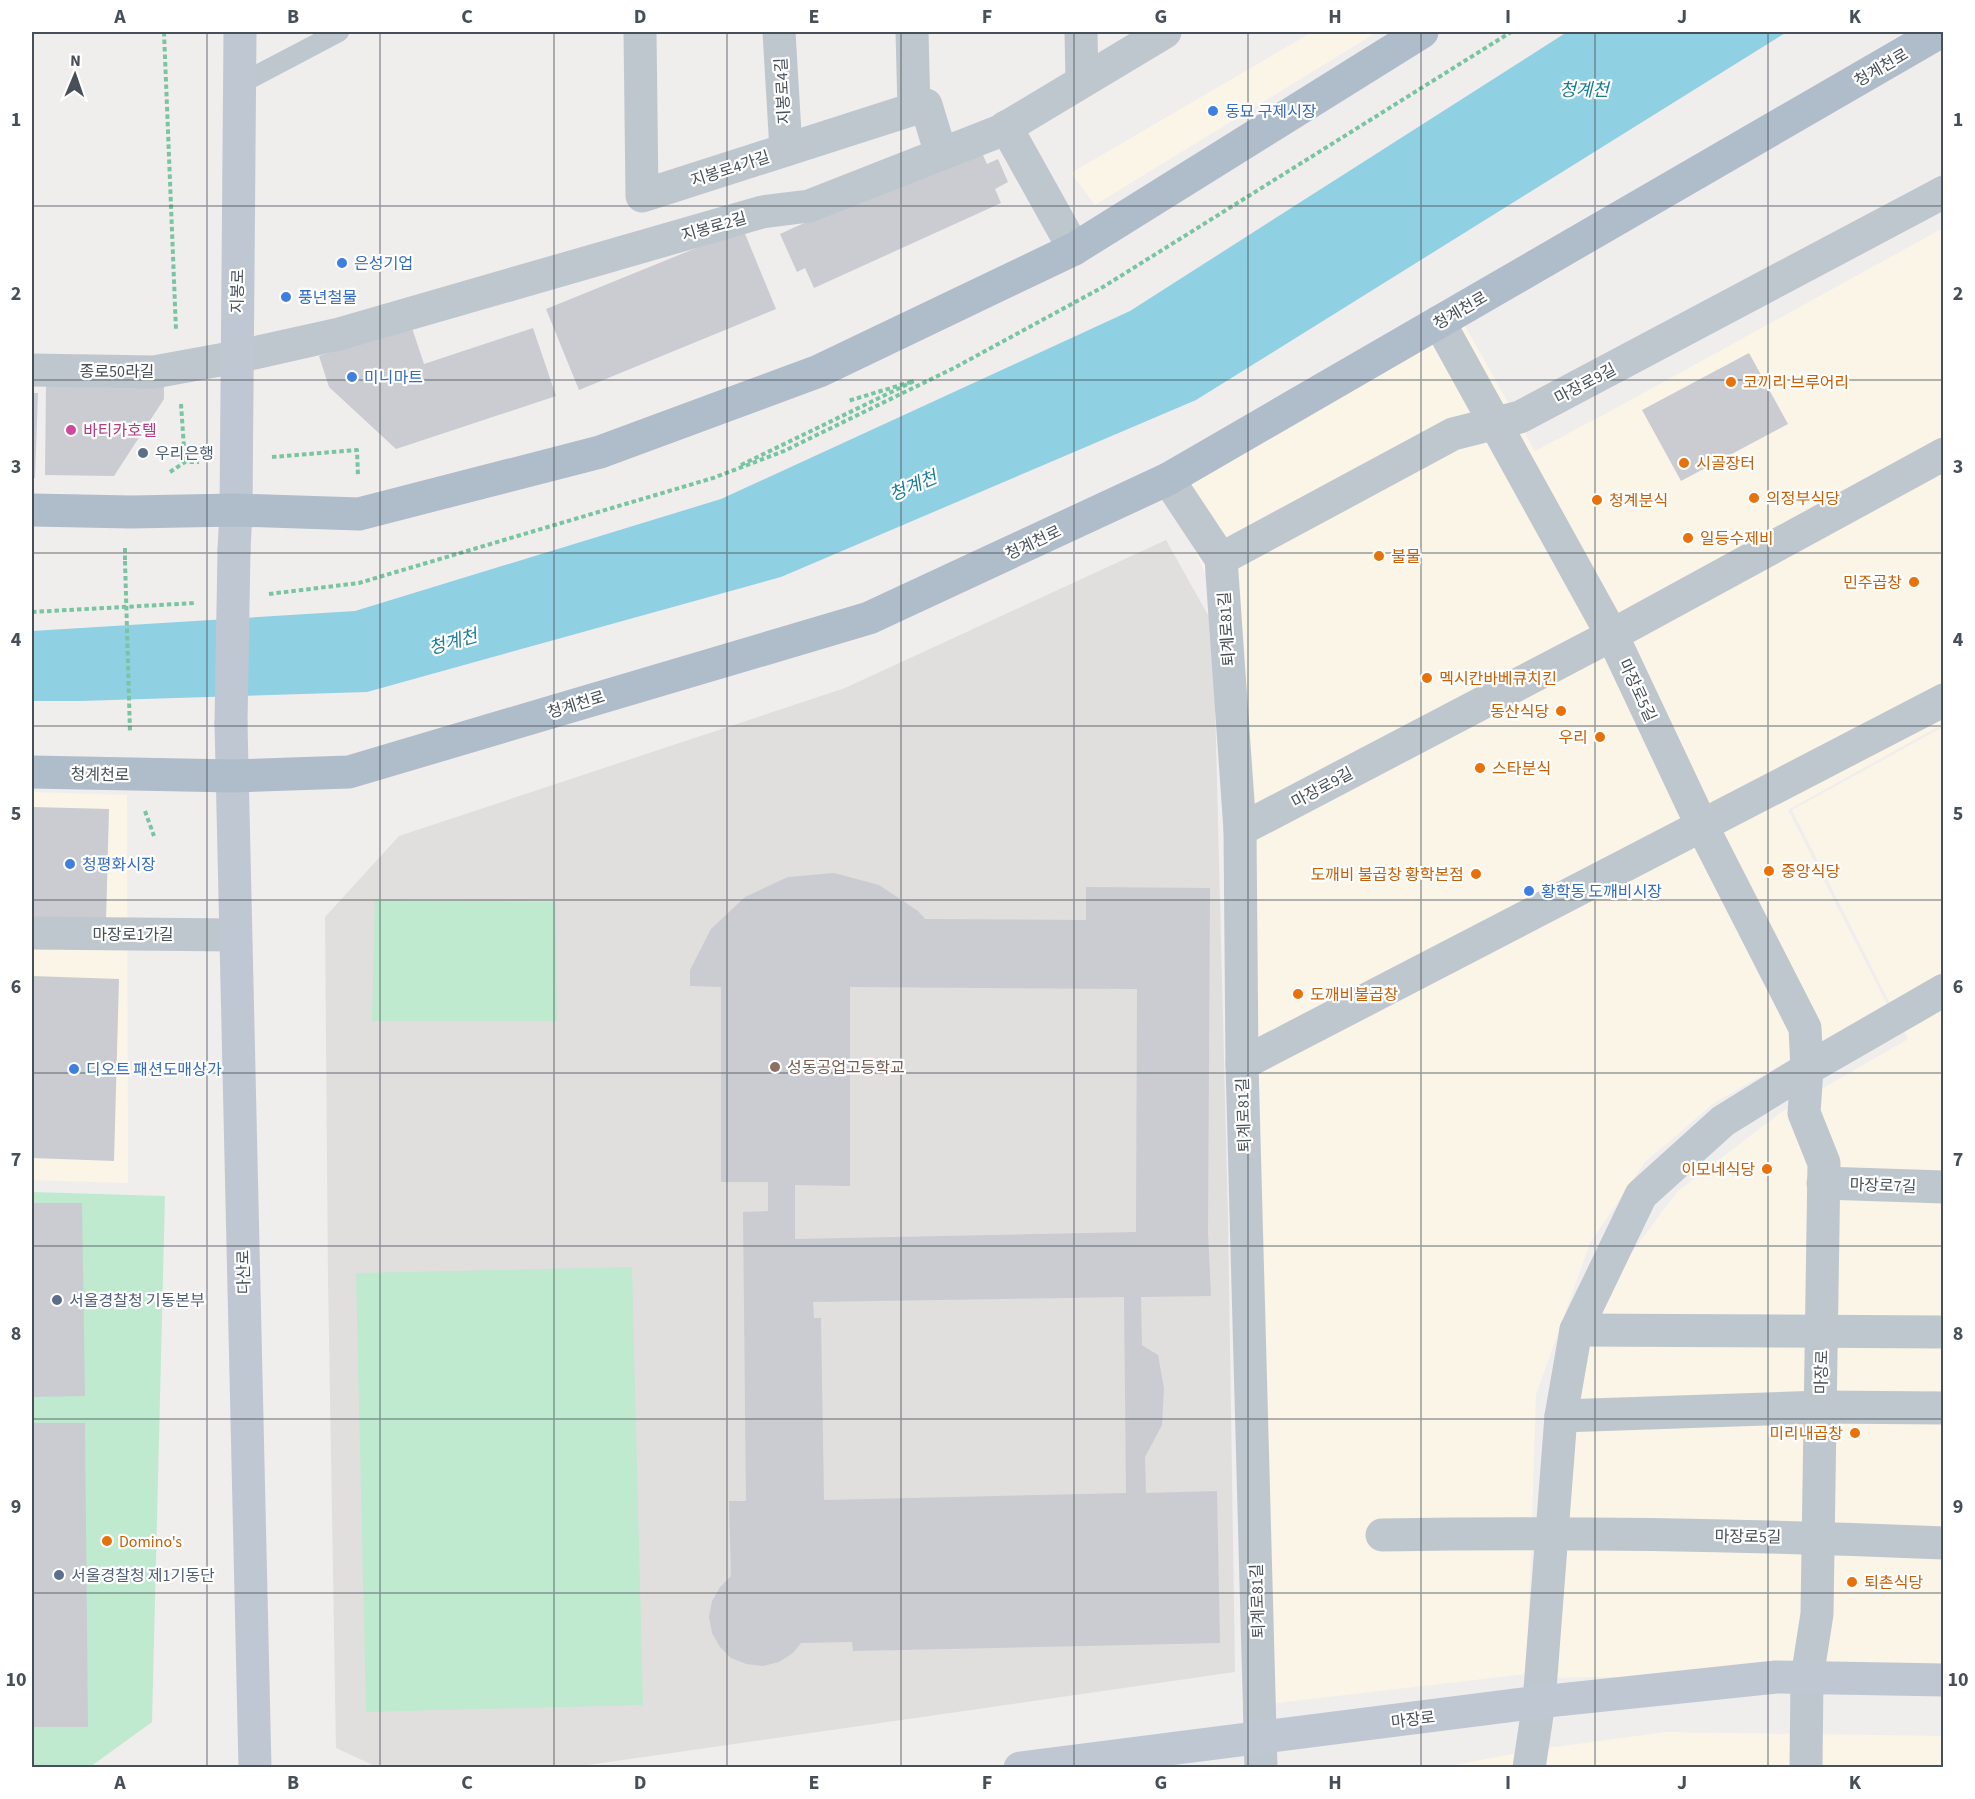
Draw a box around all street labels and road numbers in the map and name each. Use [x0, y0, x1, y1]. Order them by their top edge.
street label: 청계천로 [1850, 43, 1913, 92]
street label: 지봉로4길 [770, 57, 796, 125]
street label: 지봉로4가길 [688, 146, 772, 192]
street label: 지봉로2길 [679, 207, 749, 247]
street label: 지봉로 [227, 268, 249, 313]
street label: 청계천로 [1429, 286, 1492, 335]
street label: 마장로9길 [1551, 358, 1620, 409]
street label: 종로50라길 [80, 361, 154, 383]
street label: 청계천로 [1002, 520, 1065, 565]
street label: 퇴계로81길 [1213, 591, 1241, 667]
street label: 마장로5길 [1613, 655, 1661, 725]
street label: 청계천로 [545, 686, 608, 724]
street label: 마장로9길 [1288, 762, 1357, 813]
street label: 청계천로 [70, 763, 130, 787]
street label: 마장로1가길 [92, 924, 174, 946]
street label: 퇴계로81길 [1232, 1077, 1256, 1153]
street label: 마장로7길 [1849, 1174, 1917, 1198]
street label: 다산로 [233, 1249, 255, 1294]
street label: 마장로 [1811, 1349, 1833, 1394]
street label: 마장로5길 [1714, 1525, 1782, 1549]
street label: 퇴계로81길 [1246, 1563, 1270, 1639]
street label: 마장로 [1390, 1706, 1437, 1734]

